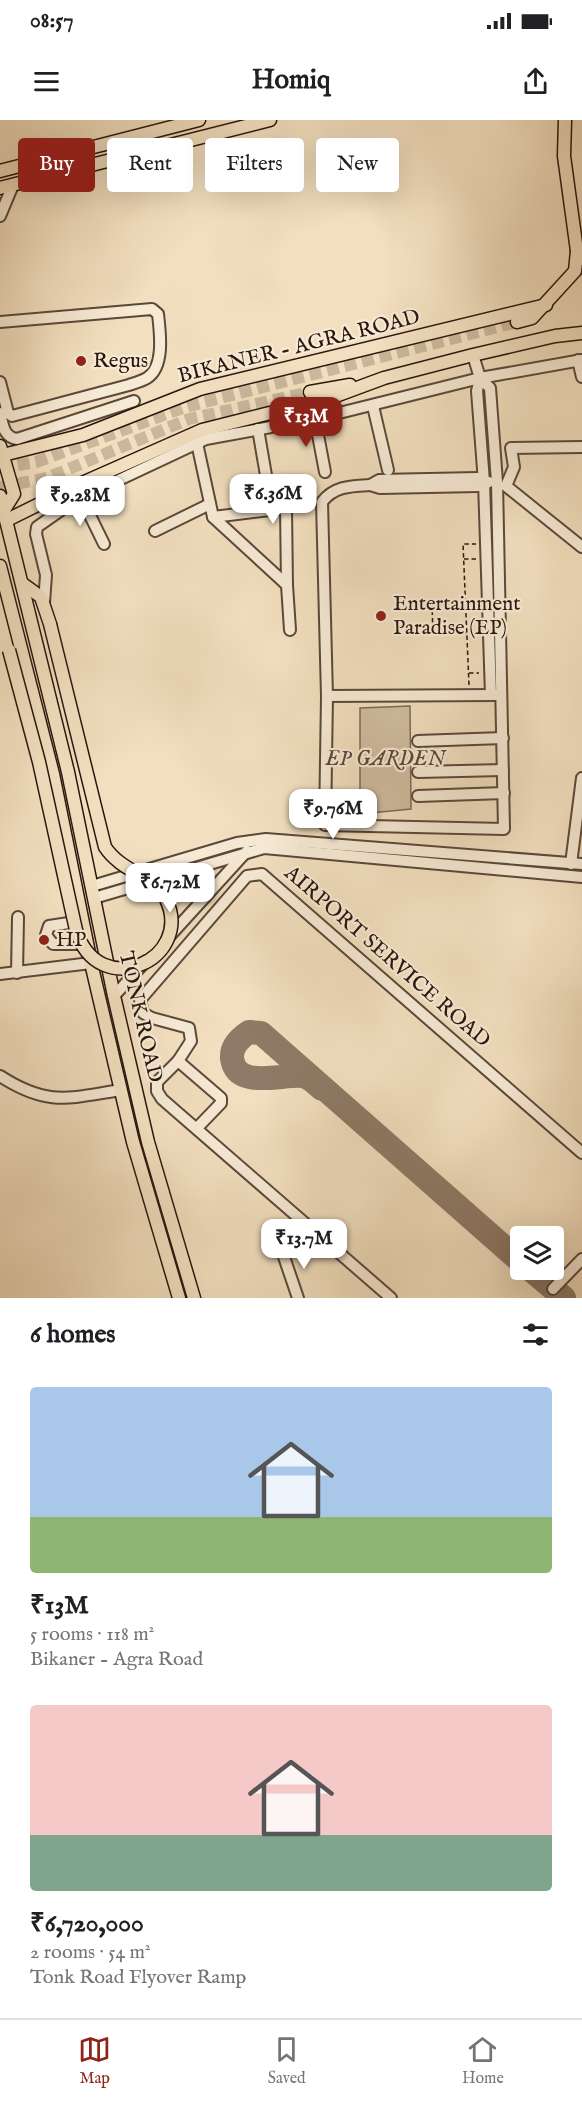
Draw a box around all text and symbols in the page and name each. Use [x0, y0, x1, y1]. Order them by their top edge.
text: 08:57 [30, 7, 74, 35]
text: Homiq [252, 64, 330, 98]
icon: menu [30, 65, 63, 98]
icon: share [519, 65, 552, 98]
chip: Buy [18, 138, 95, 192]
chip: Rent [107, 138, 193, 192]
chip: Filters [205, 138, 304, 192]
chip: New [316, 138, 399, 192]
street label: BIKANER - AGRA ROAD [175, 304, 423, 390]
place label: Regus [93, 348, 148, 375]
marker: Regus [74, 354, 88, 368]
pin: ₹13M [270, 397, 342, 448]
text: ₹13M [283, 404, 329, 429]
pin: ₹6.36M [224, 474, 322, 525]
pin: ₹9.28M [31, 476, 129, 527]
text: ₹6.36M [244, 481, 302, 506]
text: ₹9.28M [50, 483, 110, 508]
place label: Entertainment Paradise (EP) [393, 591, 520, 642]
marker: Entertainment Paradise (EP) [374, 609, 388, 623]
park label: EP GARDEN [324, 746, 447, 773]
pin: ₹9.76M [284, 789, 382, 840]
text: ₹9.76M [303, 796, 363, 821]
street label: AIRPORT SERVICE ROAD [278, 859, 496, 1054]
pin: ₹6.72M [121, 863, 219, 914]
text: ₹6.72M [140, 870, 200, 895]
place label: HP [56, 927, 86, 954]
marker: HP [37, 933, 51, 947]
street label: TONK ROAD [112, 949, 168, 1085]
pin: ₹13.7M [255, 1219, 353, 1270]
text: ₹13.7M [275, 1226, 333, 1251]
map controls [510, 1226, 564, 1280]
button: layers [510, 1226, 564, 1280]
text: 6 homes [30, 1318, 115, 1351]
icon: filters [519, 1318, 552, 1351]
icon: home [237, 1426, 345, 1534]
text: ₹13M [30, 1589, 89, 1622]
text: 5 rooms · 118 m² [30, 1622, 154, 1647]
text: Bikaner - Agra Road [30, 1647, 203, 1672]
icon: home [237, 1744, 345, 1852]
text: ₹6,720,000 [30, 1907, 144, 1940]
text: 2 rooms · 54 m² [30, 1940, 151, 1965]
text: Tonk Road Flyover Ramp [30, 1965, 246, 1990]
tab: Map [78, 2033, 111, 2089]
tab: Saved [268, 2033, 306, 2089]
tab: Home [462, 2033, 504, 2089]

